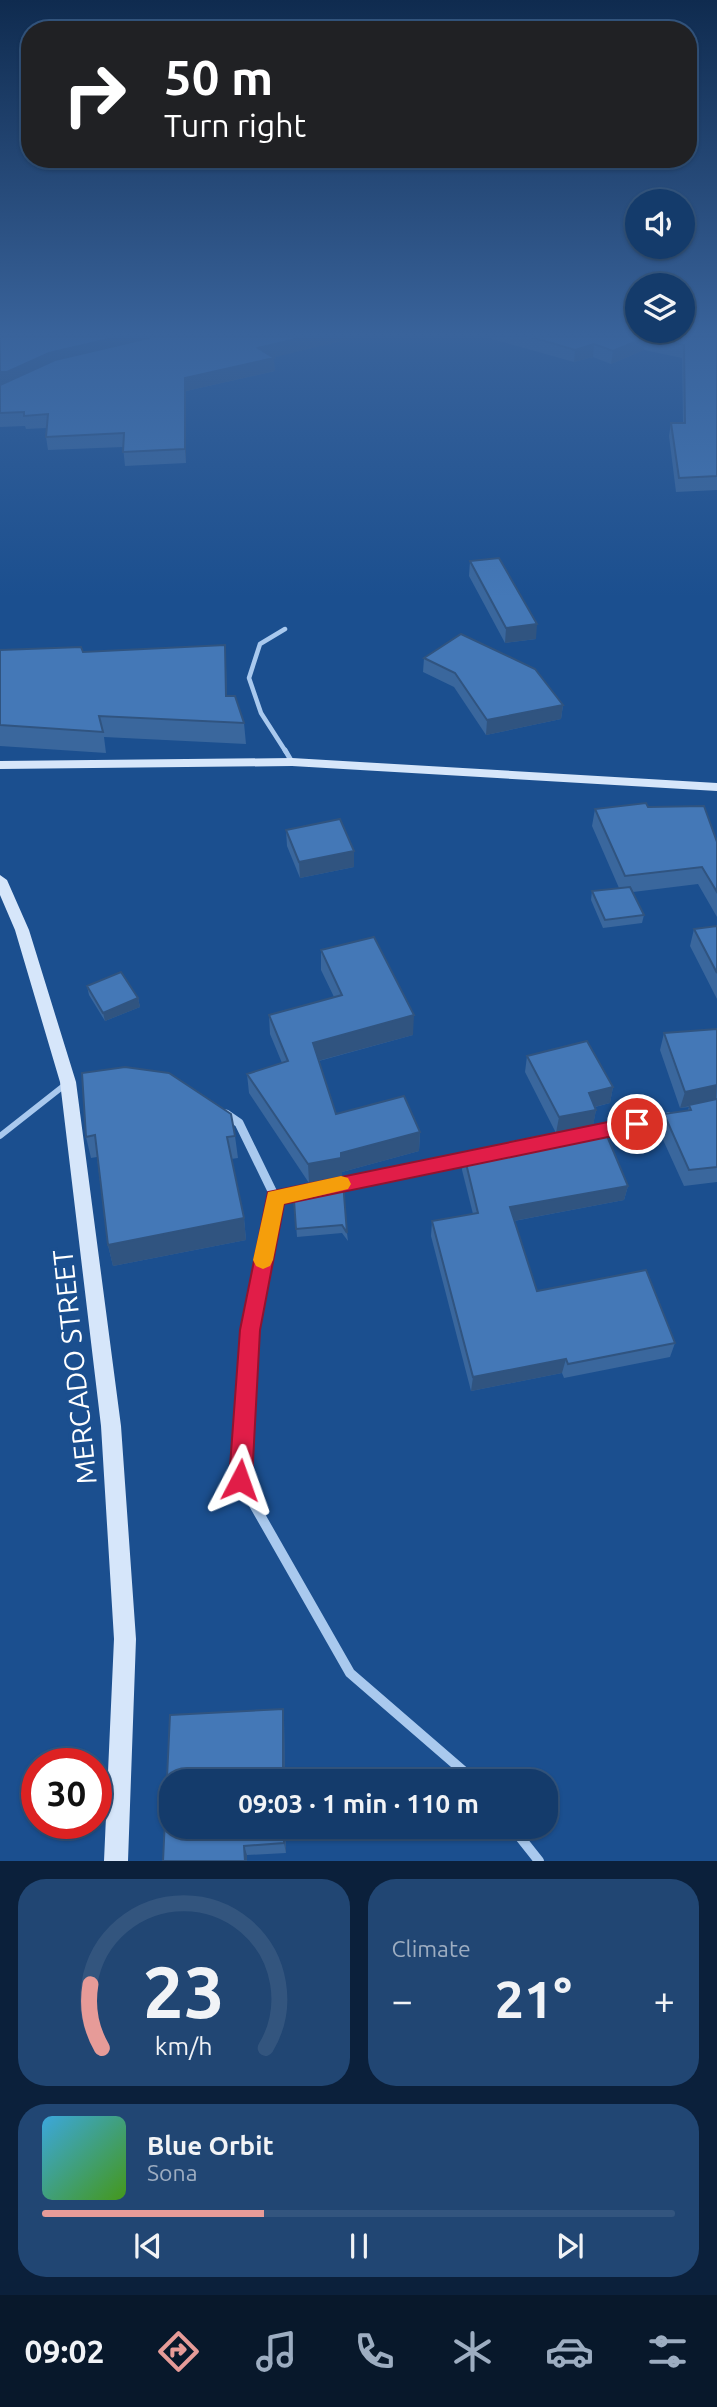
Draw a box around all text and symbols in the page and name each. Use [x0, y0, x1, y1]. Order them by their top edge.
icon: right [49, 49, 140, 140]
text: 50 m [164, 49, 273, 104]
text: Turn right [164, 107, 306, 143]
map controls [625, 189, 695, 343]
button: sound [625, 189, 695, 259]
button: layers [625, 273, 695, 343]
pin [607, 1094, 667, 1154]
icon: arrive [618, 1105, 656, 1143]
street label: MERCADO STREET [46, 1248, 102, 1486]
position arrow [203, 1443, 277, 1517]
speed limit sign: 30 [21, 1748, 112, 1839]
text: 09:03 · 1 min · 110 m [238, 1789, 479, 1818]
text: Climate [392, 1936, 471, 1961]
text: 23 [143, 1951, 225, 2033]
text: 21° [495, 1970, 572, 2028]
text: − [392, 1979, 413, 2021]
text: + [654, 1979, 675, 2021]
text: km/h [155, 2032, 213, 2060]
text: Blue Orbit [147, 2131, 274, 2160]
text: Sona [147, 2160, 197, 2185]
icon: previous [129, 2227, 167, 2265]
icon: pause [340, 2227, 378, 2265]
icon: next [551, 2227, 589, 2265]
icon: directions [154, 2327, 203, 2376]
icon: music [252, 2327, 301, 2376]
icon: phone [350, 2327, 399, 2376]
icon: climate [448, 2327, 497, 2376]
icon: car [545, 2327, 594, 2376]
icon: filters [643, 2327, 692, 2376]
text: 09:02 [24, 2333, 105, 2369]

